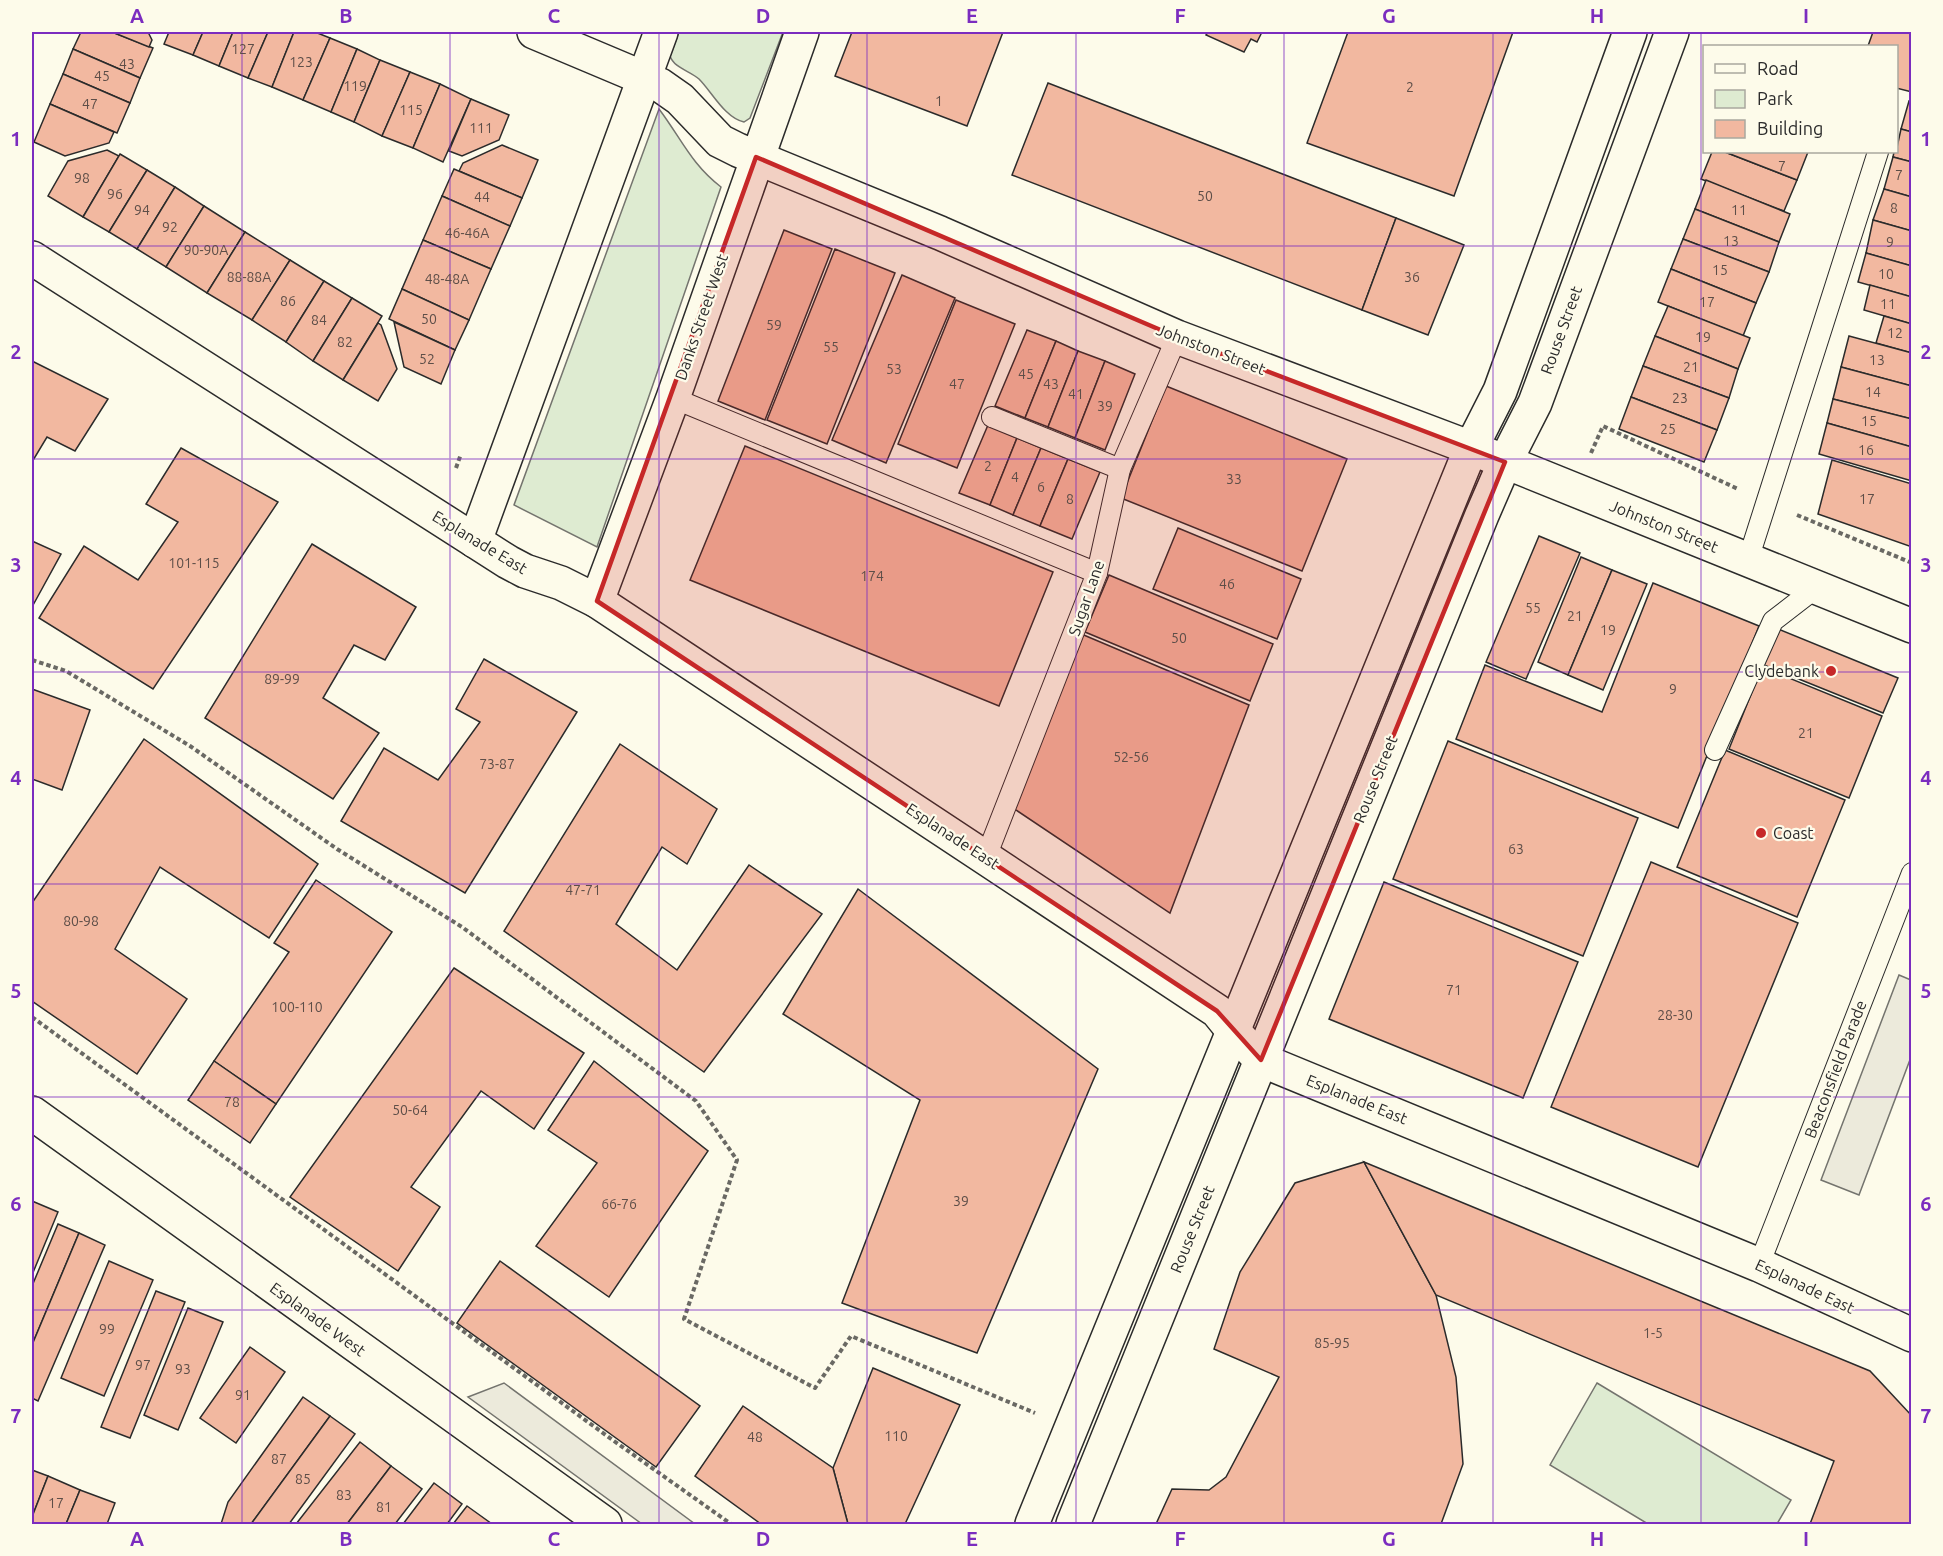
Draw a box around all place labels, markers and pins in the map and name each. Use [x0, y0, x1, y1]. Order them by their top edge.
place label: Clydebank [1744, 662, 1819, 680]
marker: Clydebank [1824, 664, 1838, 678]
place label: Coast [1773, 824, 1814, 842]
marker: Coast [1754, 826, 1768, 840]

